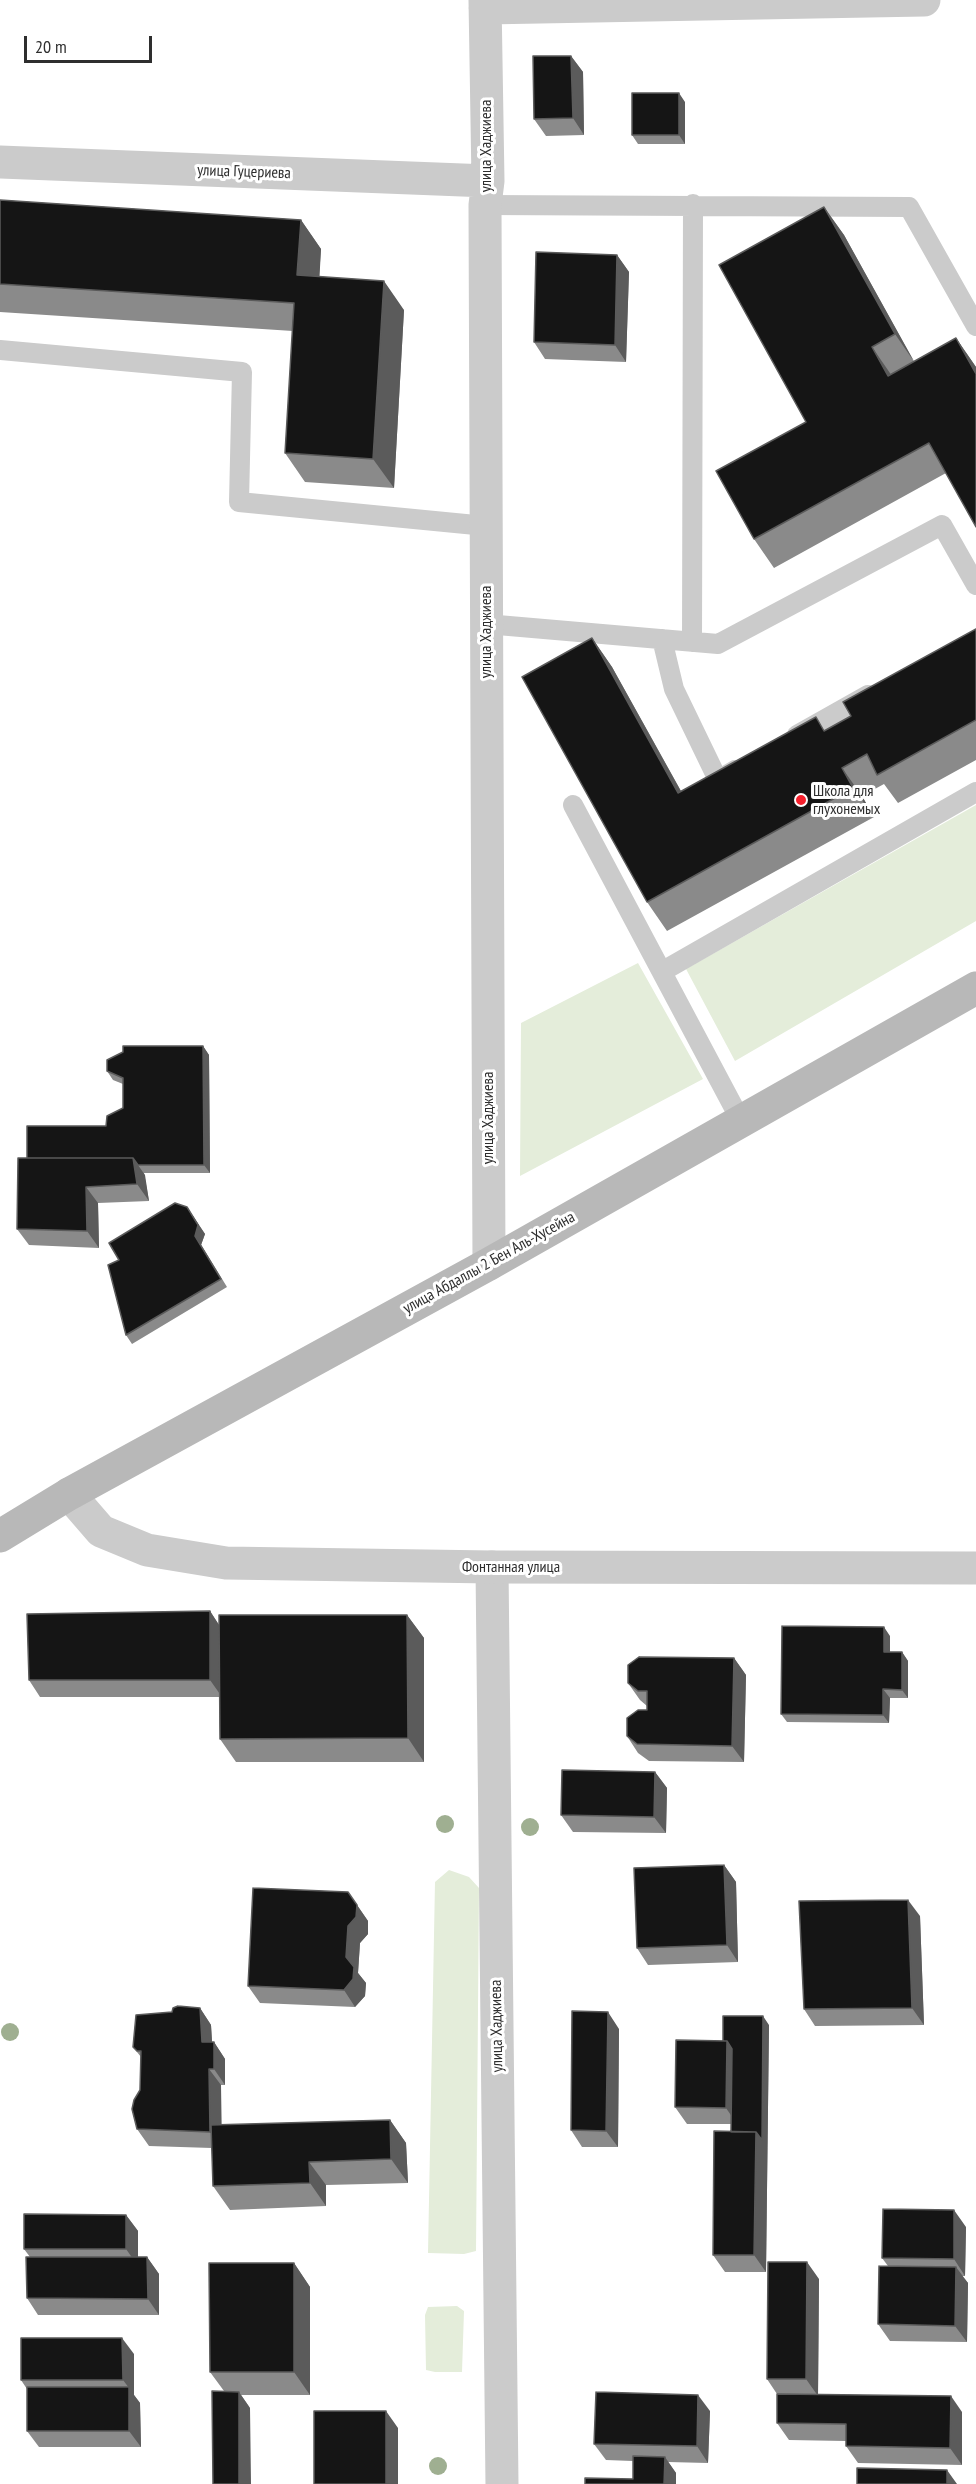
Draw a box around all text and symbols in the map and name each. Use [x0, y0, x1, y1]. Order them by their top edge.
scale bar [27, 24, 154, 62]
text: 20 m [35, 35, 67, 58]
street label: улица Хаджиева [476, 100, 496, 192]
street label: улица Гуцериева [197, 161, 291, 183]
street label: улица Хаджиева [476, 586, 496, 678]
place label: Школа для глухонемых [813, 781, 880, 819]
marker: Школа для глухонемых [794, 793, 808, 807]
street label: улица Хаджиева [478, 1072, 498, 1164]
street label: улица Абдаллы 2 Бен Аль-Хусейна [400, 1208, 578, 1318]
street label: Фонтанная улица [462, 1557, 560, 1577]
street label: улица Хаджиева [487, 1979, 507, 2073]

